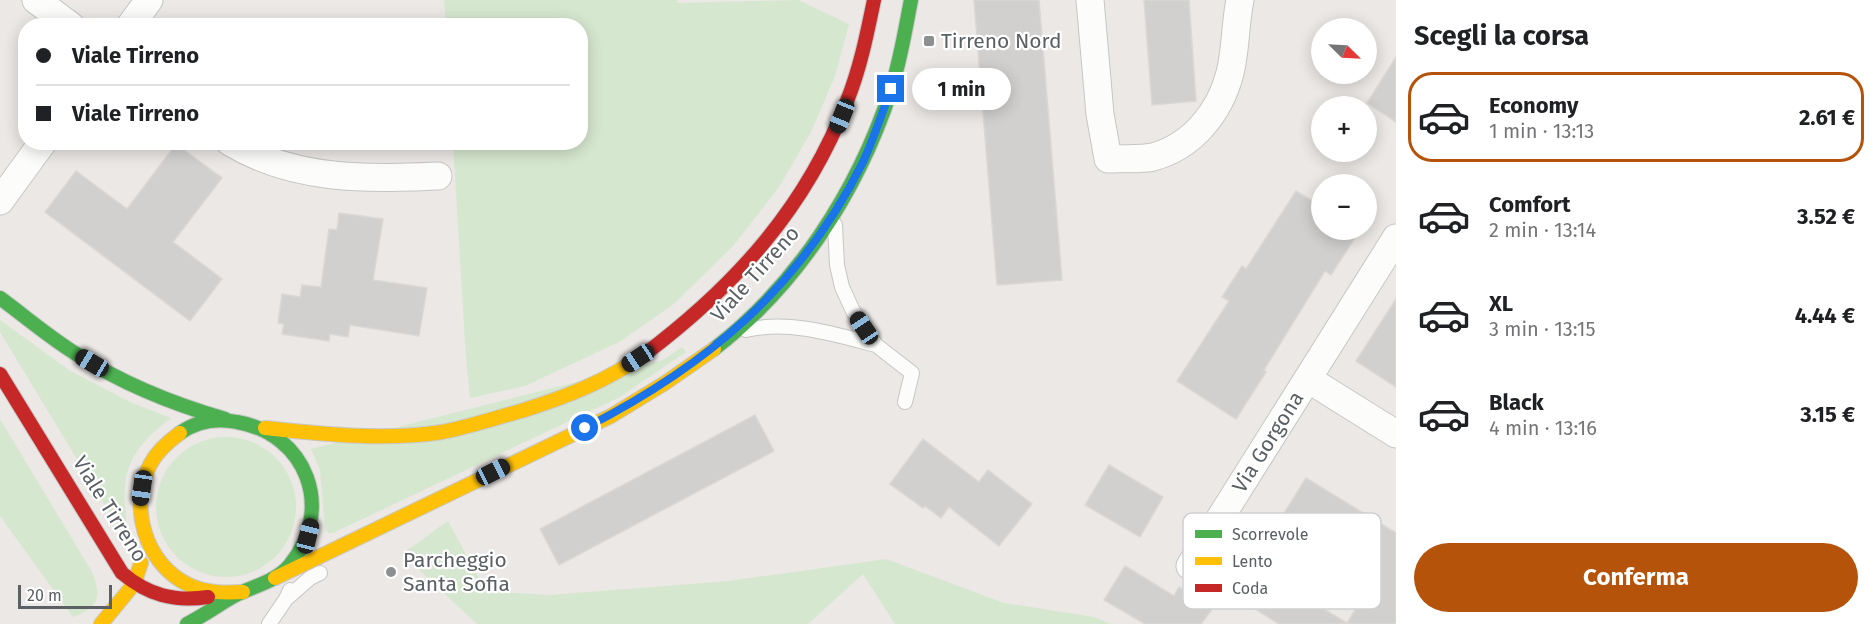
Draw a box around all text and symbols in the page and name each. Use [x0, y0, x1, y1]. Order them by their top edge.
north arrow [1311, 18, 1377, 84]
map controls [1311, 18, 1377, 240]
text: Scegli la corsa [1414, 20, 1589, 52]
place label: Tirreno Nord [941, 28, 1062, 54]
marker: Tirreno Nord [922, 34, 936, 48]
text: Viale Tirreno [72, 42, 199, 69]
callout: 1 min [912, 68, 1011, 110]
route end [877, 75, 904, 102]
text: 1 min [937, 77, 986, 101]
icon: car [1417, 90, 1471, 144]
text: Economy [1489, 92, 1578, 119]
car [827, 96, 857, 136]
button: + [1311, 96, 1377, 162]
text: Viale Tirreno [72, 100, 199, 127]
text: 2.61 € [1799, 104, 1855, 131]
text: 1 min · 13:13 [1489, 119, 1594, 143]
button: − [1311, 174, 1377, 240]
icon: car [1417, 189, 1471, 243]
text: Comfort [1489, 191, 1570, 218]
text: 3.52 € [1797, 203, 1855, 230]
text: 2 min · 13:14 [1489, 218, 1596, 242]
street label: Viale Tirreno [705, 221, 805, 327]
icon: car [1417, 288, 1471, 342]
text: XL [1489, 290, 1513, 317]
text: 4.44 € [1795, 302, 1855, 329]
car [846, 308, 882, 348]
text: 3 min · 13:15 [1489, 317, 1596, 341]
car [618, 341, 658, 375]
car [72, 346, 112, 380]
street label: Via Gorgona [1227, 387, 1309, 497]
icon: car [1417, 387, 1471, 441]
text: Black [1489, 389, 1544, 416]
text: 3.15 € [1800, 401, 1855, 428]
route start [571, 414, 598, 441]
text: 4 min · 13:16 [1489, 416, 1597, 440]
street label: Viale Tirreno [67, 451, 153, 567]
car [473, 456, 513, 488]
car [131, 469, 153, 507]
legend [1183, 513, 1381, 609]
car [295, 516, 321, 556]
text: Scorrevole [1232, 525, 1308, 544]
button: Conferma [1414, 543, 1858, 612]
place label: Parcheggio Santa Sofia [403, 547, 510, 597]
text: Lento [1232, 552, 1273, 571]
marker: Parcheggio Santa Sofia [384, 565, 398, 579]
text: Coda [1232, 579, 1268, 598]
scale bar [18, 582, 112, 610]
text: 20 m [27, 586, 62, 605]

